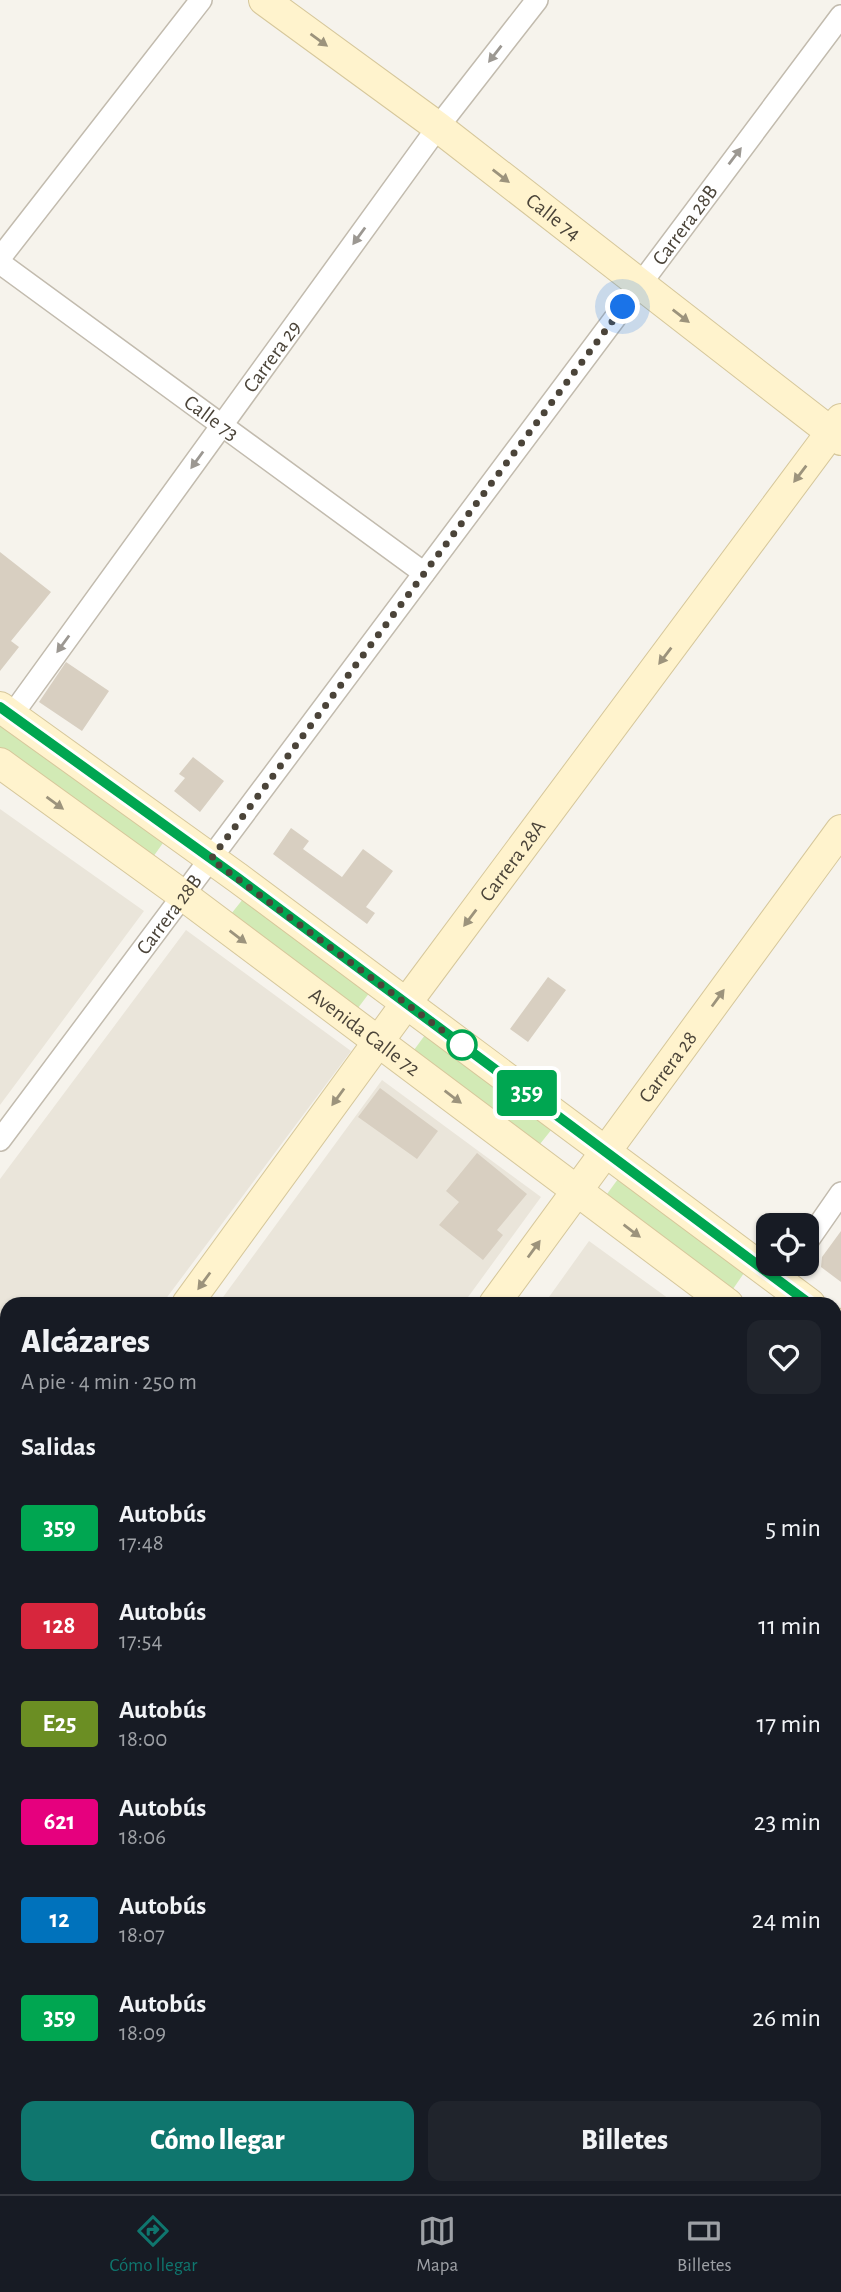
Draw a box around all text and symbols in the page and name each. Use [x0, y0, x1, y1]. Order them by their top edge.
one-way arrow [310, 33, 328, 47]
one-way arrow [489, 45, 503, 63]
one-way arrow [728, 147, 742, 165]
one-way arrow [492, 169, 510, 183]
street label: Carrera 28B [648, 181, 721, 269]
street label: Calle 74 [522, 189, 585, 245]
one-way arrow [352, 227, 366, 245]
your location [605, 289, 640, 324]
one-way arrow [671, 309, 689, 324]
street label: Carrera 29 [239, 317, 305, 396]
street label: Calle 73 [180, 391, 243, 444]
one-way arrow [190, 451, 204, 469]
one-way arrow [794, 465, 808, 483]
one-way arrow [56, 635, 70, 653]
one-way arrow [657, 647, 672, 665]
one-way arrow [46, 796, 64, 810]
street label: Carrera 28A [476, 816, 549, 905]
street label: Carrera 28B [132, 870, 206, 958]
one-way arrow [463, 908, 478, 926]
one-way arrow [229, 929, 247, 944]
street label: Avenida Calle 72 [305, 983, 424, 1080]
one-way arrow [711, 989, 725, 1007]
street label: Carrera 28 [635, 1027, 701, 1106]
unlabelled marker [447, 1030, 477, 1060]
line badge: 359 [487, 1070, 567, 1116]
text: 359 [511, 1081, 543, 1105]
one-way arrow [332, 1088, 346, 1106]
one-way arrow [443, 1090, 461, 1105]
map controls [756, 1213, 819, 1276]
button: locate [756, 1213, 819, 1276]
one-way arrow [622, 1224, 640, 1239]
one-way arrow [527, 1240, 541, 1258]
one-way arrow [197, 1271, 211, 1290]
button: heart [747, 1320, 821, 1394]
text: Alcázares [21, 1326, 150, 1359]
text: A pie · 4 min · 250 m [21, 1371, 197, 1394]
text: Salidas [21, 1434, 96, 1460]
text: Autobús [119, 1501, 206, 1527]
text: 5 min [765, 1515, 821, 1541]
text: 359 [43, 1516, 76, 1540]
text: 17:48 [119, 1532, 164, 1555]
text: Autobús [119, 1599, 206, 1625]
text: 11 min [758, 1613, 821, 1639]
text: 128 [44, 1614, 75, 1638]
text: 17:54 [119, 1630, 162, 1653]
text: Autobús [119, 1697, 206, 1723]
text: 17 min [756, 1711, 821, 1737]
text: E25 [43, 1712, 76, 1736]
text: 18:00 [119, 1728, 167, 1751]
text: Autobús [119, 1795, 206, 1821]
text: 23 min [754, 1809, 821, 1835]
text: 621 [44, 1810, 75, 1834]
text: 18:06 [119, 1826, 166, 1849]
text: Autobús [119, 1893, 206, 1919]
text: 24 min [752, 1907, 821, 1933]
text: 12 [50, 1908, 69, 1932]
text: 18:07 [119, 1924, 165, 1947]
text: Autobús [119, 1991, 206, 2017]
text: 26 min [752, 2005, 821, 2031]
text: 359 [43, 2006, 76, 2030]
text: 18:09 [119, 2022, 166, 2045]
button: Cómo llegar [21, 2101, 414, 2181]
button: Billetes [428, 2101, 821, 2181]
tab: Cómo llegar [109, 2212, 197, 2277]
tab: Mapa [416, 2212, 458, 2277]
tab: Billetes [677, 2212, 732, 2277]

